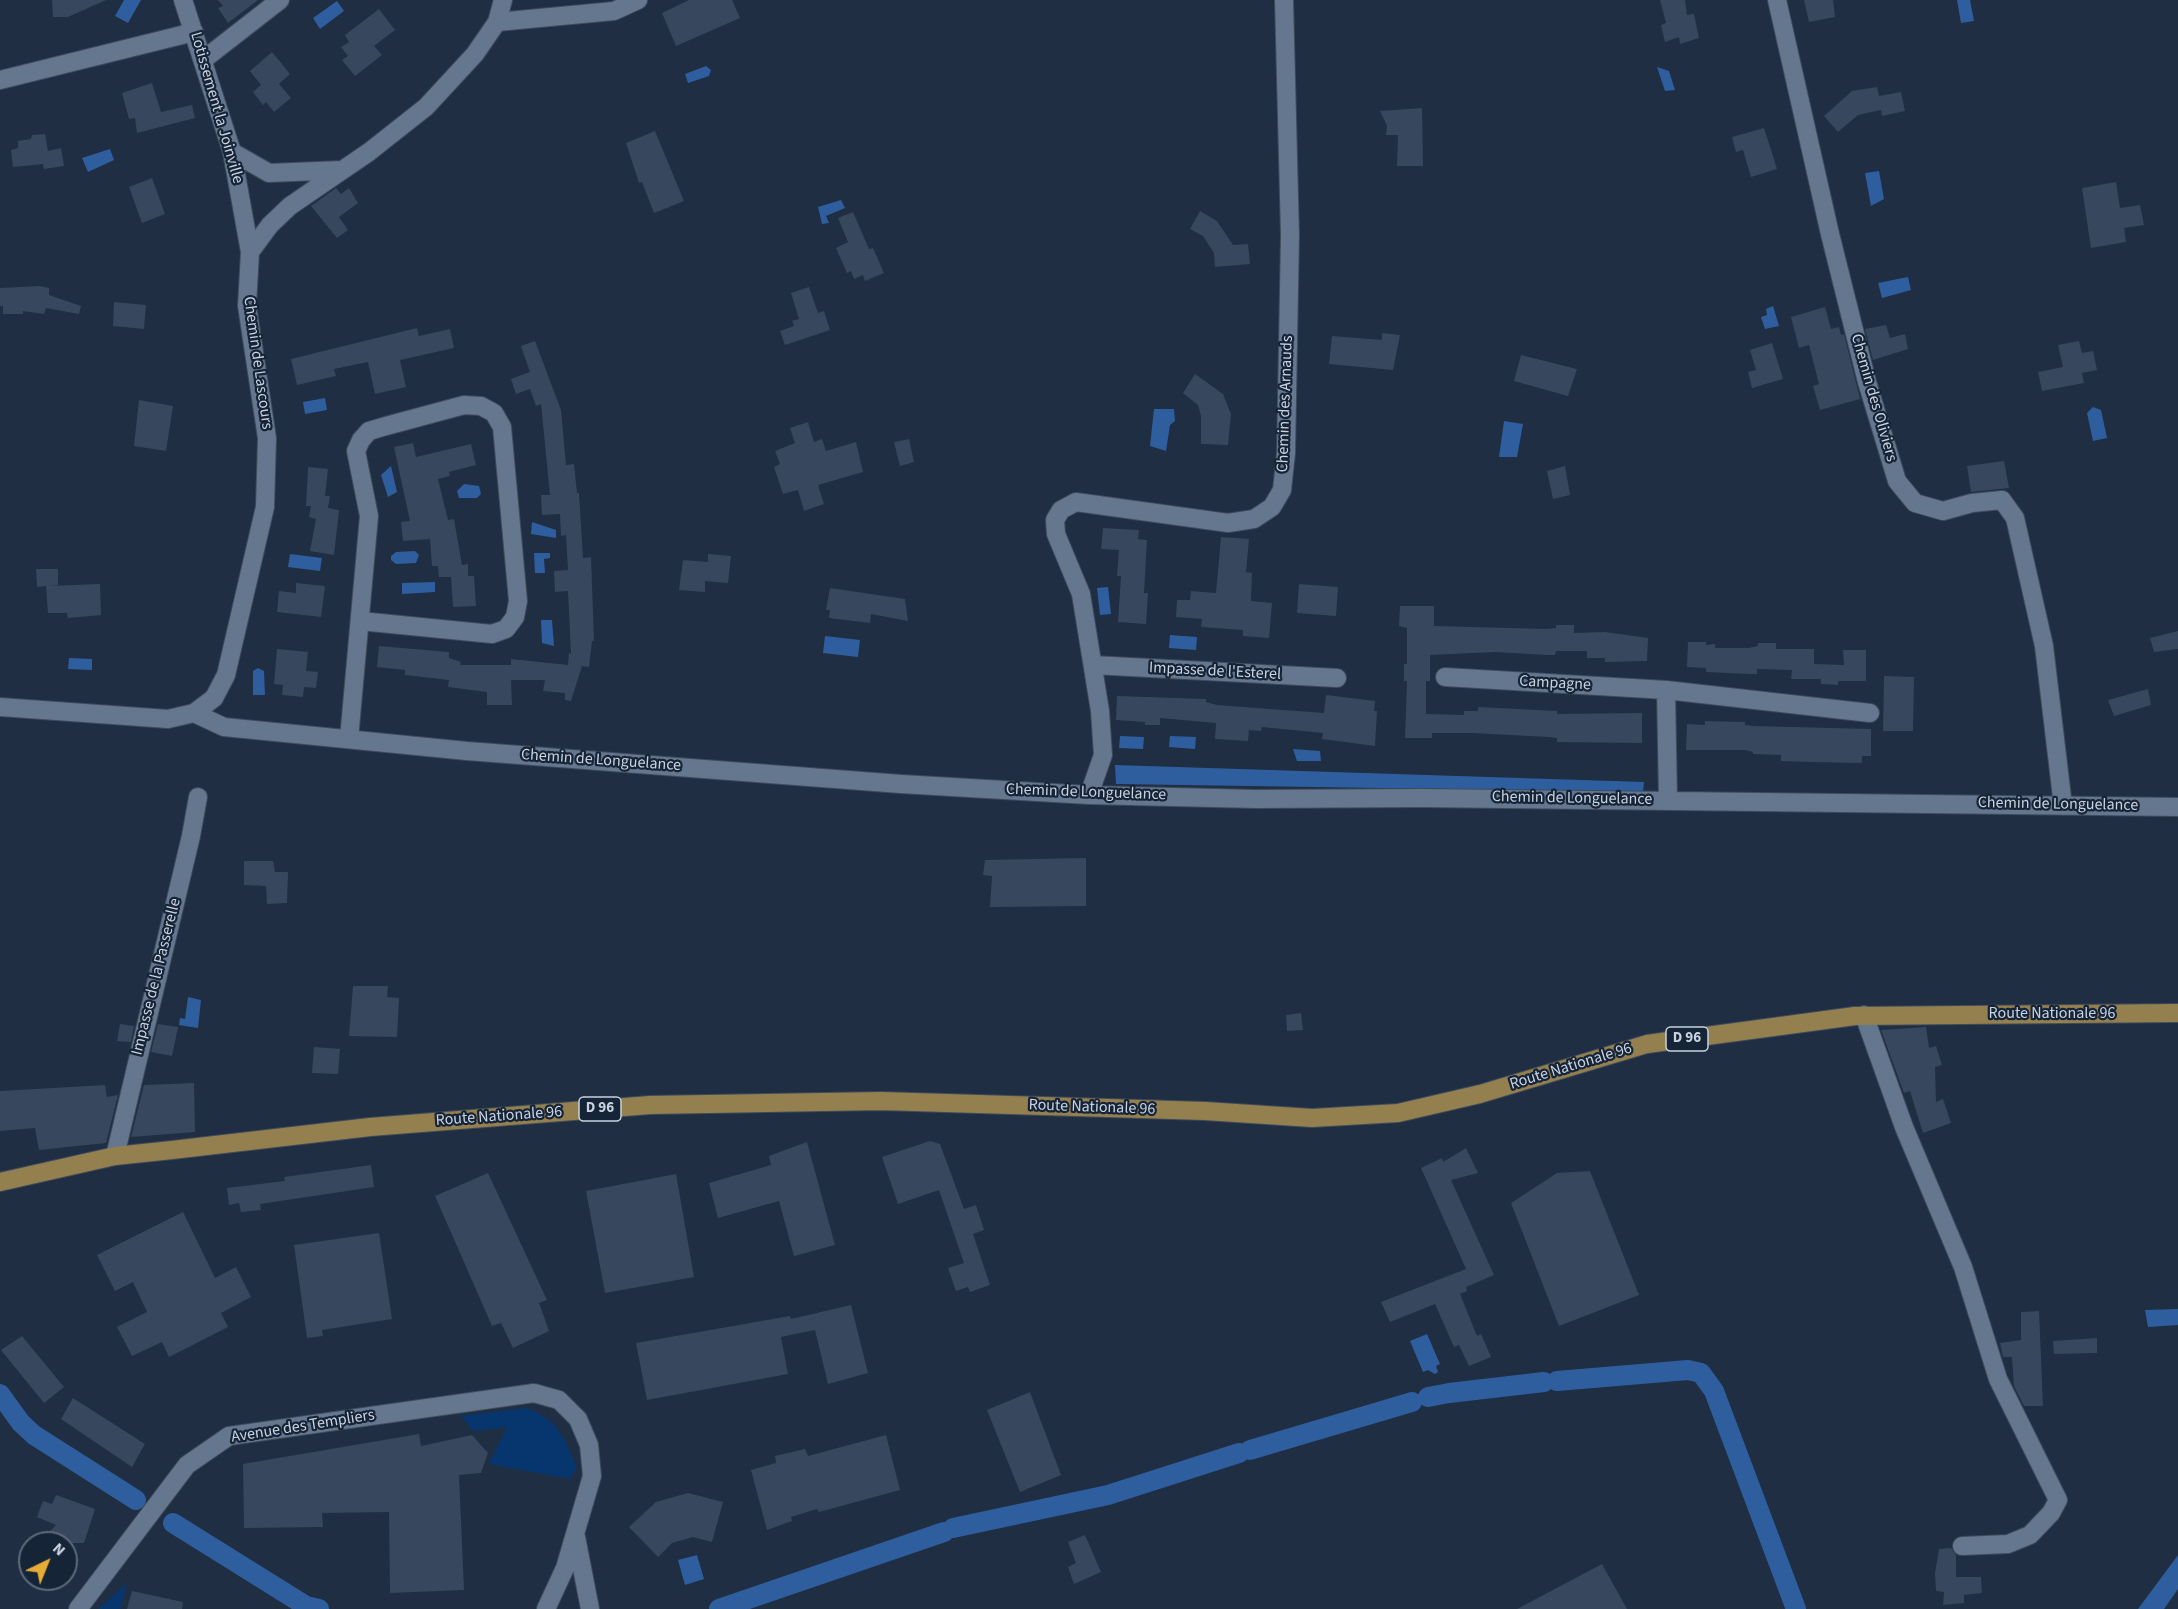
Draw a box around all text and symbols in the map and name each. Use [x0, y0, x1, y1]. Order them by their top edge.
street label: Lotissement la Joinville [185, 30, 247, 186]
street label: Chemin de Lascours [238, 295, 276, 431]
street label: Chemin des Oliviers [1846, 332, 1900, 464]
street label: Chemin des Arnauds [1274, 335, 1298, 473]
street label: Impasse de l'Esterel [1149, 659, 1281, 685]
street label: Campagne [1519, 673, 1591, 695]
street label: Chemin de Longuelance [520, 746, 682, 776]
street label: Chemin de Longuelance [1005, 781, 1167, 805]
street label: Chemin de Longuelance [1492, 788, 1652, 810]
street label: Chemin de Longuelance [1978, 794, 2138, 816]
street label: Impasse de la Passerelle [128, 896, 186, 1058]
street label: Route Nationale 96 [1989, 1004, 2115, 1024]
road number: D 96 [1666, 1027, 1708, 1051]
street label: Route Nationale 96 [1508, 1039, 1634, 1095]
street label: Route Nationale 96 [1028, 1096, 1156, 1120]
road number: D 96 [579, 1097, 621, 1121]
street label: Route Nationale 96 [435, 1103, 563, 1131]
street label: Avenue des Templiers [230, 1406, 376, 1448]
north arrow [18, 1531, 78, 1591]
text: N [48, 1538, 70, 1561]

